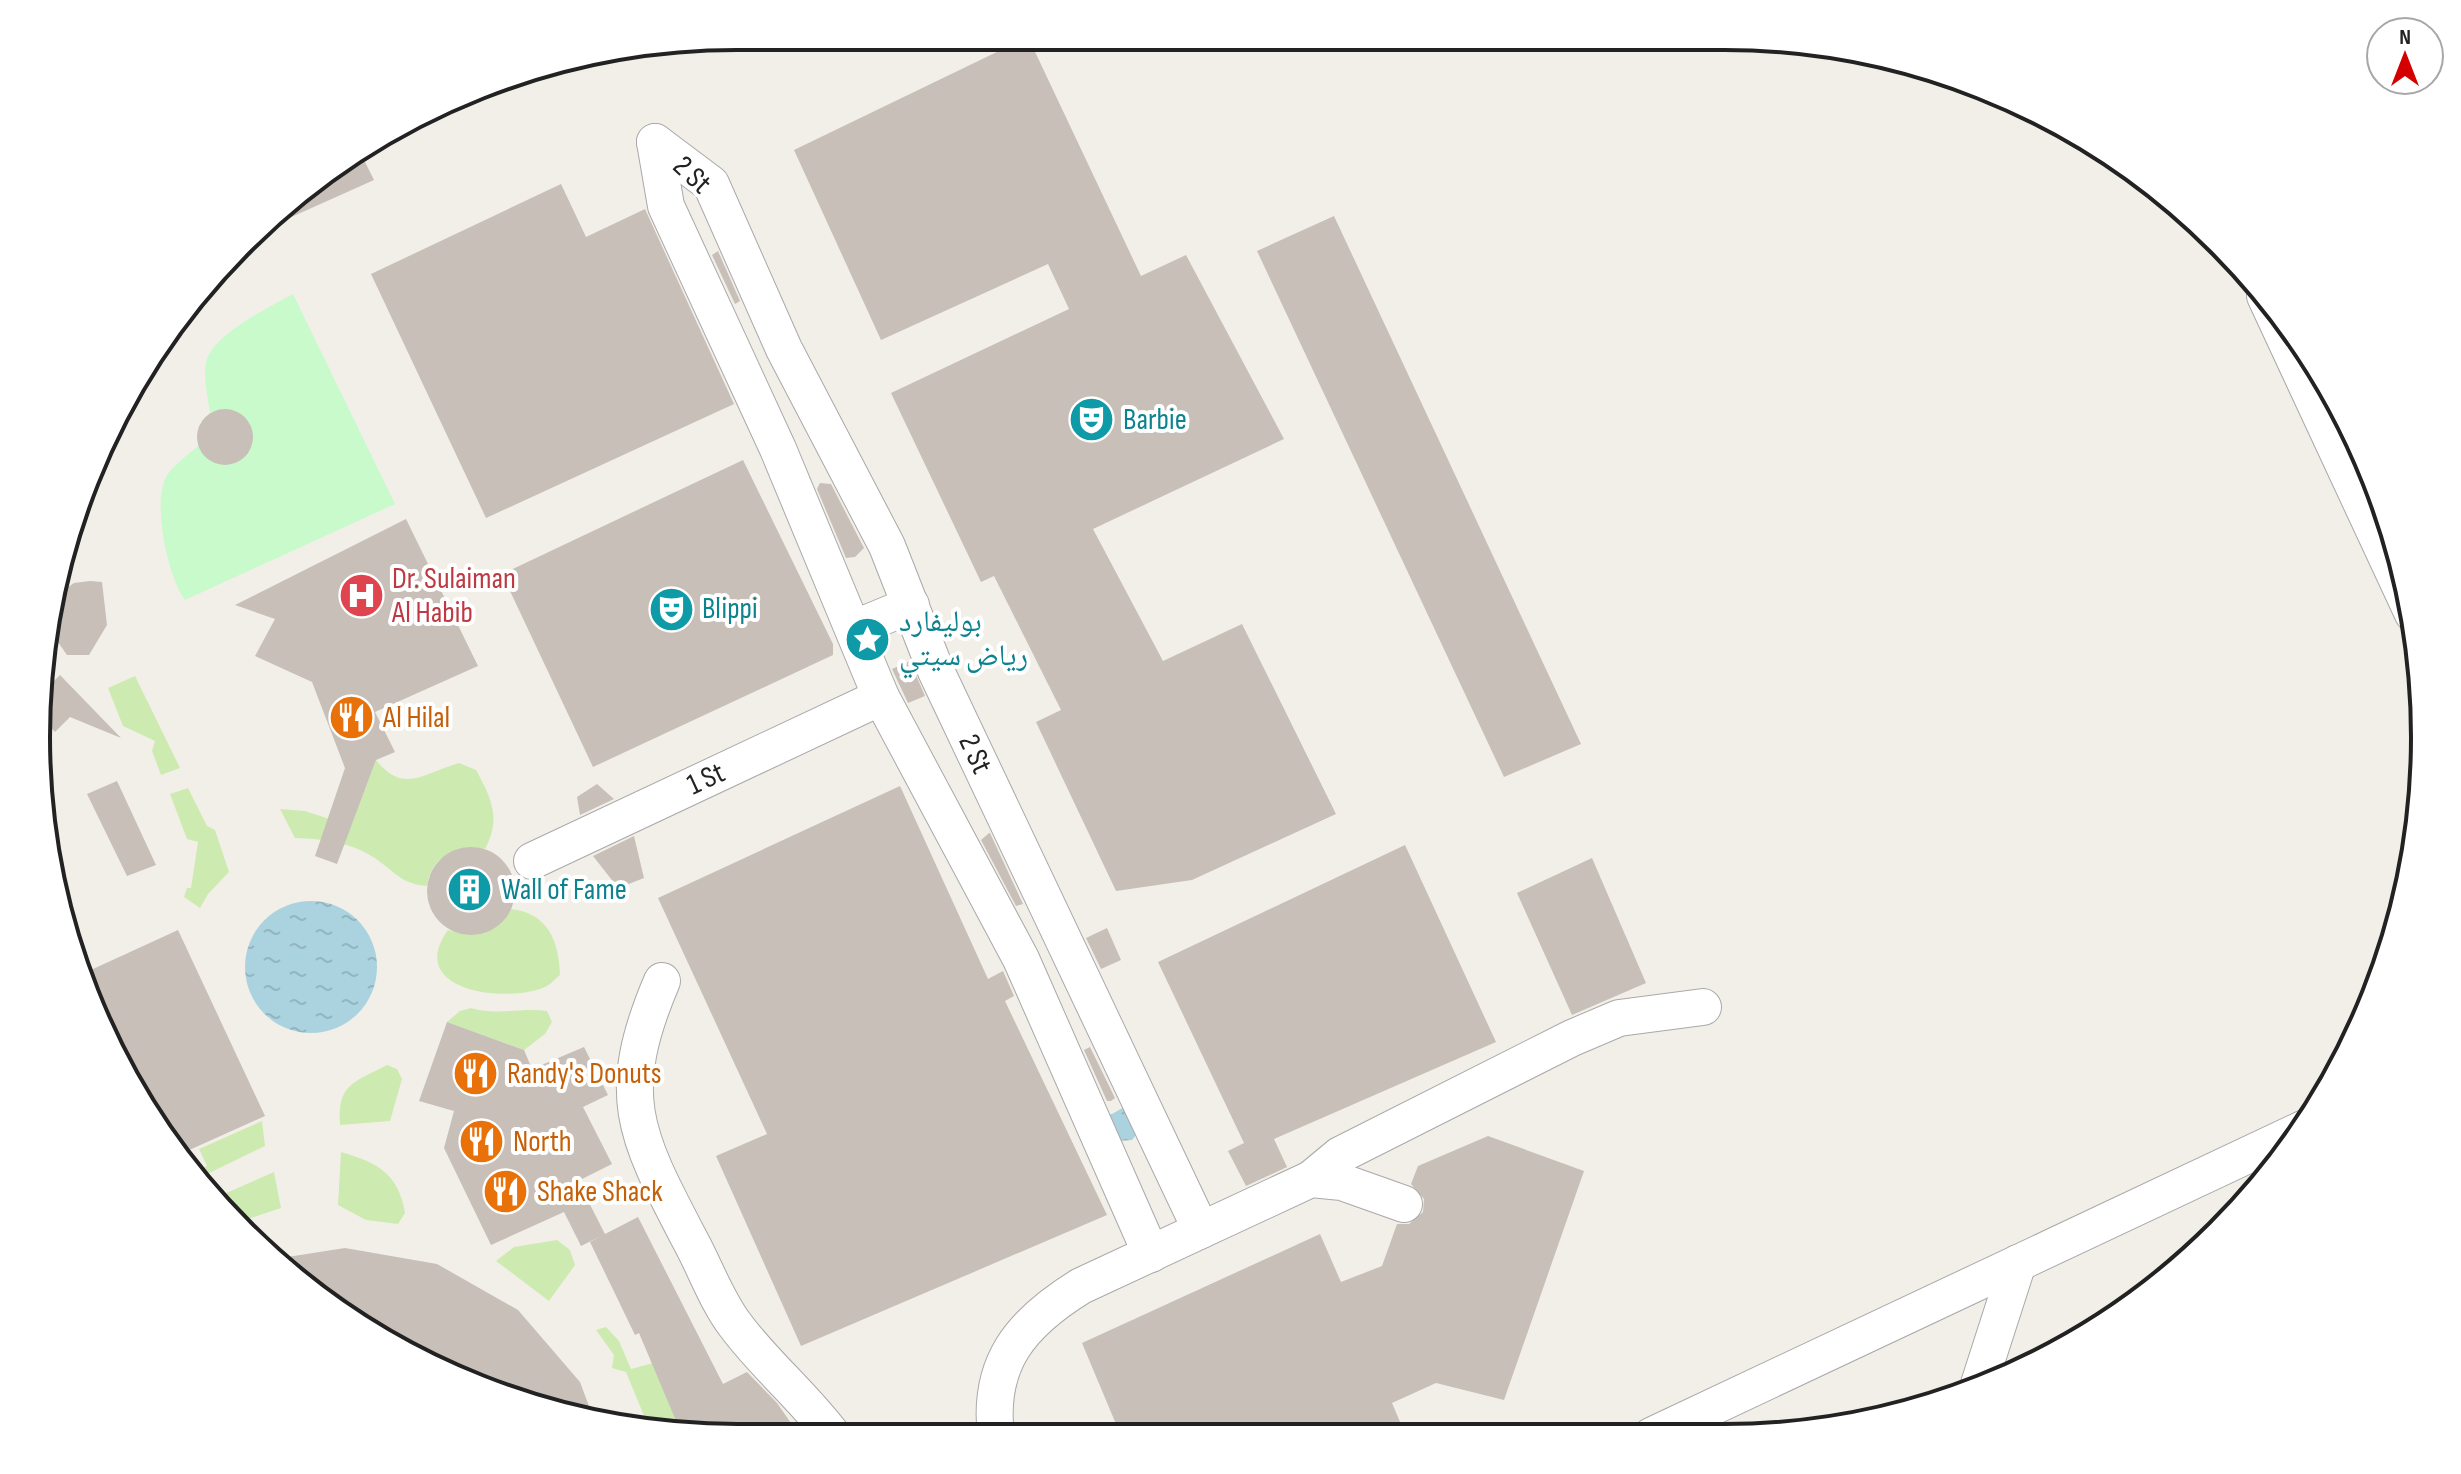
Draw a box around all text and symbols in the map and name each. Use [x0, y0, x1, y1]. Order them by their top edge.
north arrow [2365, 16, 2445, 96]
text: N [2399, 24, 2411, 51]
street label: 2 St [665, 148, 719, 202]
theatre icon: Barbie [1068, 396, 1116, 444]
place label: Barbie [1123, 402, 1187, 438]
place label: Dr. Sulaiman Al Habib [391, 561, 516, 631]
hospital icon: Dr. Sulaiman Al Habib [337, 572, 385, 620]
theatre icon: Blippi [647, 585, 695, 633]
place label: Blippi [702, 591, 758, 627]
place label: بوليفارد رياض سيتي [899, 604, 1028, 679]
place icon: بوليفارد رياض سيتي [844, 615, 892, 663]
restaurant icon: Al Hilal [328, 694, 376, 742]
place label: Al Hilal [382, 700, 450, 736]
street label: 2 St [950, 729, 1000, 779]
street label: 1 St [682, 755, 730, 803]
building icon: Wall of Fame [446, 866, 494, 914]
place label: Wall of Fame [501, 872, 627, 908]
restaurant icon: Randy's Donuts [452, 1050, 500, 1098]
place label: Randy's Donuts [507, 1056, 662, 1092]
restaurant icon: North [458, 1118, 506, 1166]
place label: North [513, 1124, 572, 1160]
restaurant icon: Shake Shack [482, 1168, 530, 1216]
place label: Shake Shack [537, 1174, 663, 1210]

